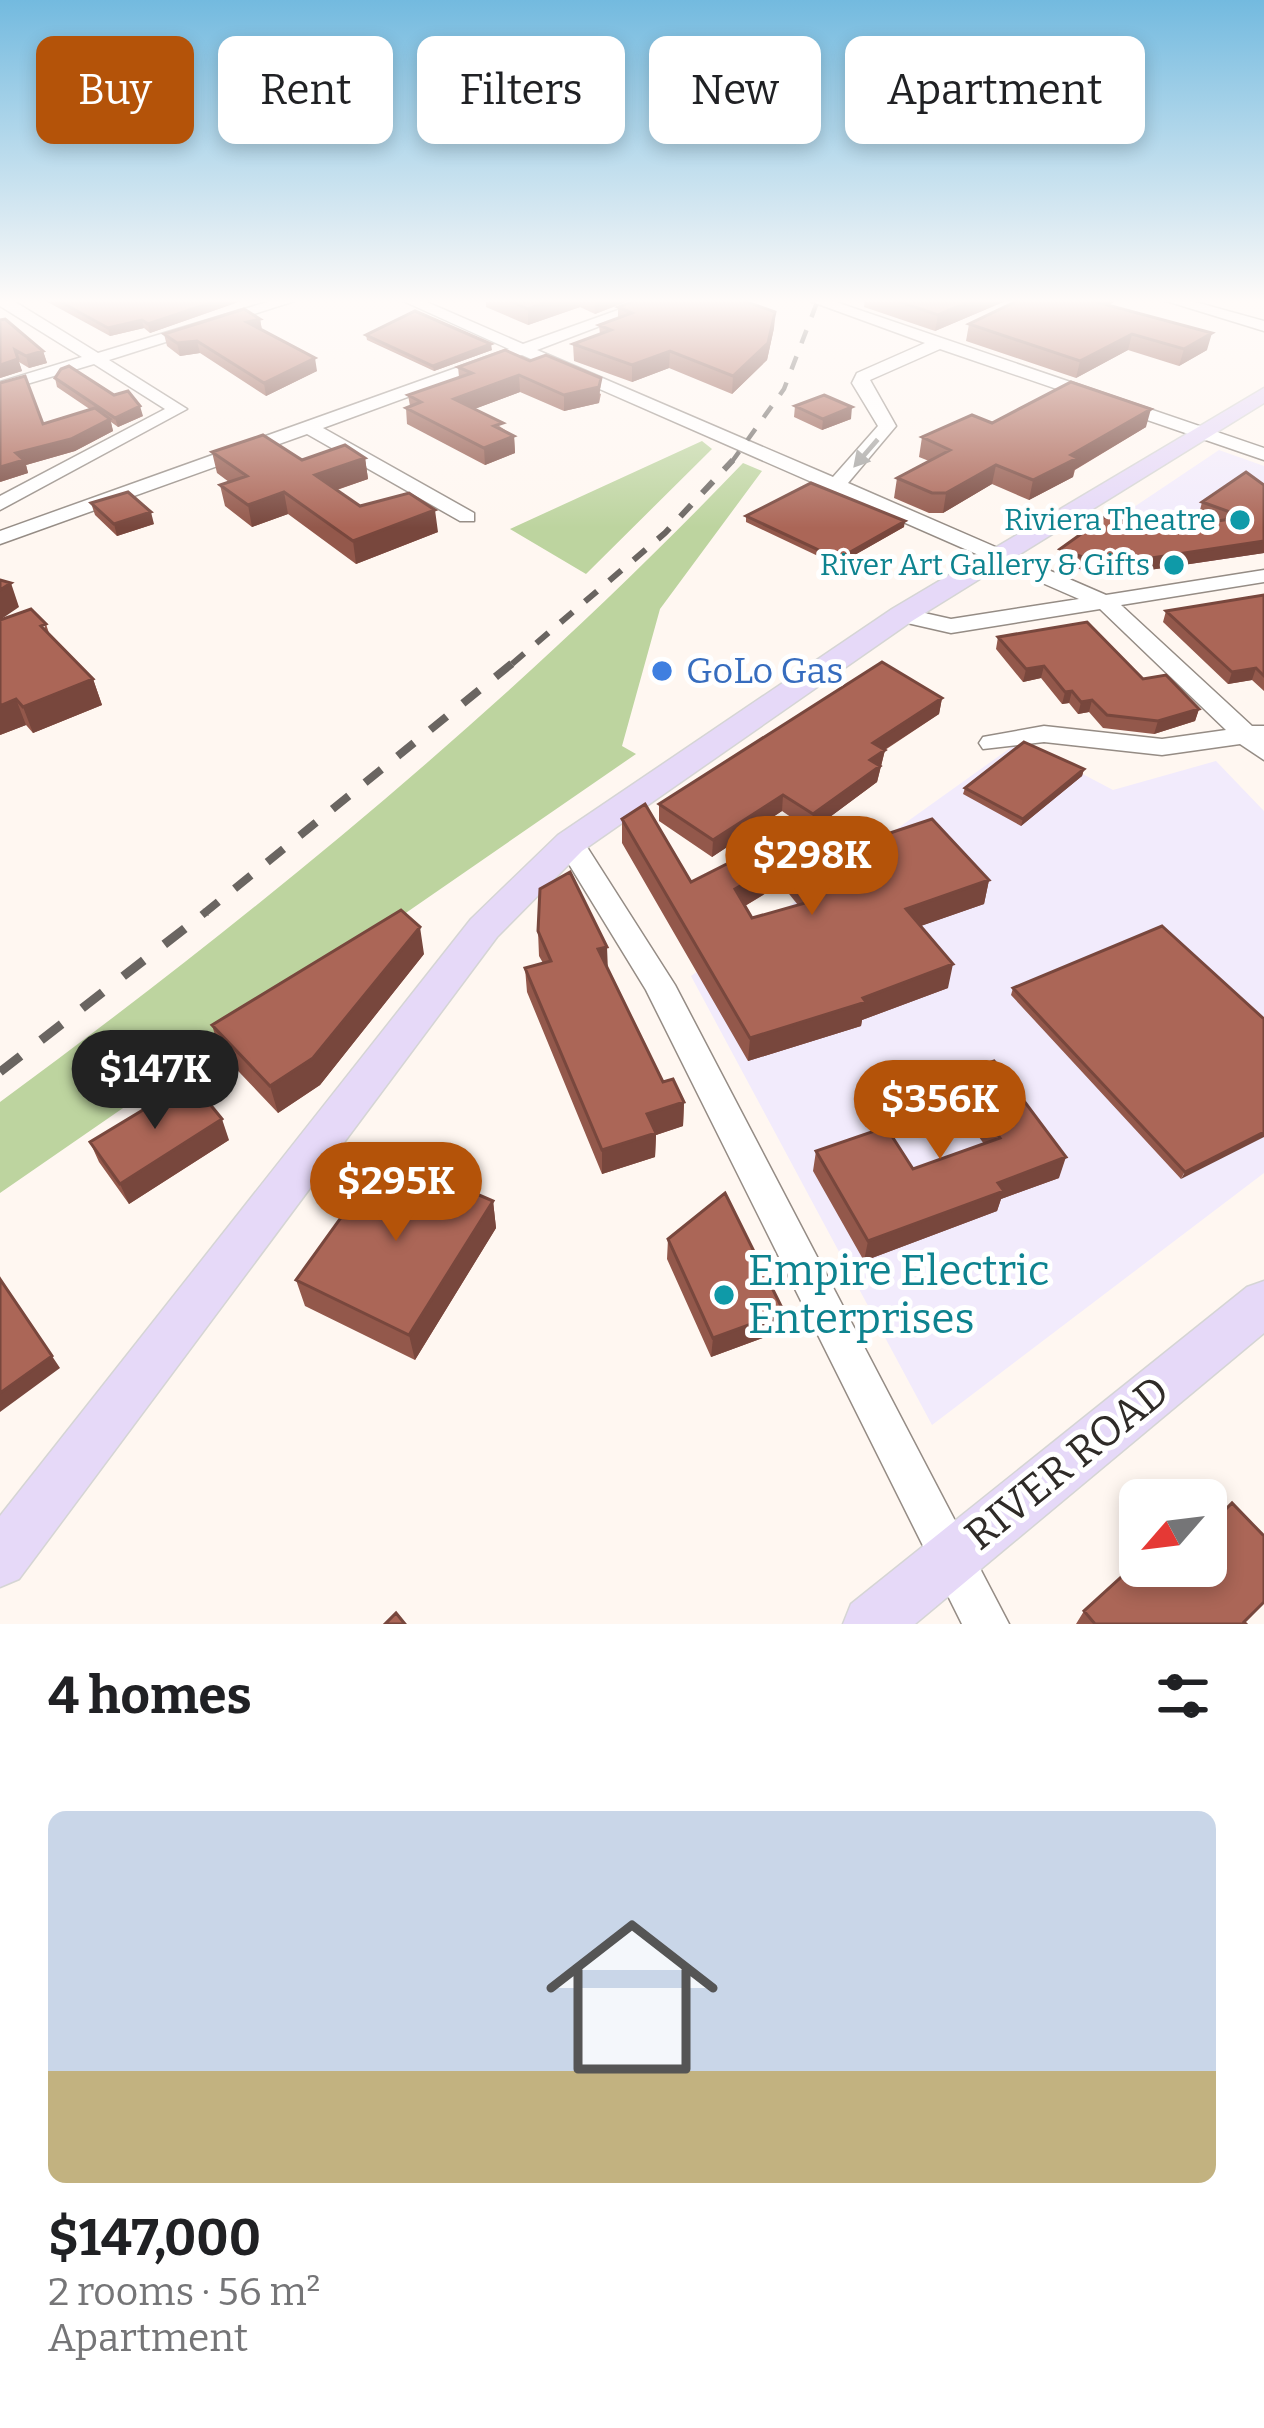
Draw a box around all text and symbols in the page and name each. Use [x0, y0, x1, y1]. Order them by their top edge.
chip: Buy [36, 36, 194, 144]
chip: Rent [218, 36, 393, 144]
chip: Filters [417, 36, 625, 144]
chip: New [649, 36, 821, 144]
chip: Apartment [845, 36, 1145, 144]
one-way arrow [853, 438, 879, 468]
place label: Riviera Theatre [1004, 502, 1216, 538]
marker: Riviera Theatre [1227, 507, 1253, 533]
place label: River Art Gallery & Gifts [820, 547, 1150, 583]
marker: River Art Gallery & Gifts [1161, 552, 1187, 578]
place label: GoLo Gas [686, 649, 843, 693]
marker: GoLo Gas [649, 658, 675, 684]
pin: $298K [728, 816, 896, 918]
text: $298K [752, 832, 872, 878]
pin: $147K [71, 1030, 239, 1132]
text: $147K [99, 1046, 211, 1092]
pin: $356K [856, 1060, 1024, 1162]
text: $356K [881, 1076, 999, 1122]
pin: $295K [312, 1142, 480, 1244]
text: $295K [337, 1158, 455, 1204]
place label: Empire Electric Enterprises [748, 1246, 1050, 1344]
marker: Empire Electric Enterprises [711, 1282, 737, 1308]
street label: RIVER ROAD [955, 1366, 1179, 1560]
north arrow [1119, 1479, 1227, 1587]
map controls [1119, 1479, 1227, 1587]
icon: filters [1150, 1663, 1216, 1729]
text: 4 homes [48, 1665, 252, 1727]
icon: home [524, 1889, 740, 2105]
text: $147,000 [48, 2207, 261, 2269]
text: 2 rooms · 56 m² [48, 2269, 320, 2315]
text: Apartment [48, 2315, 248, 2361]

